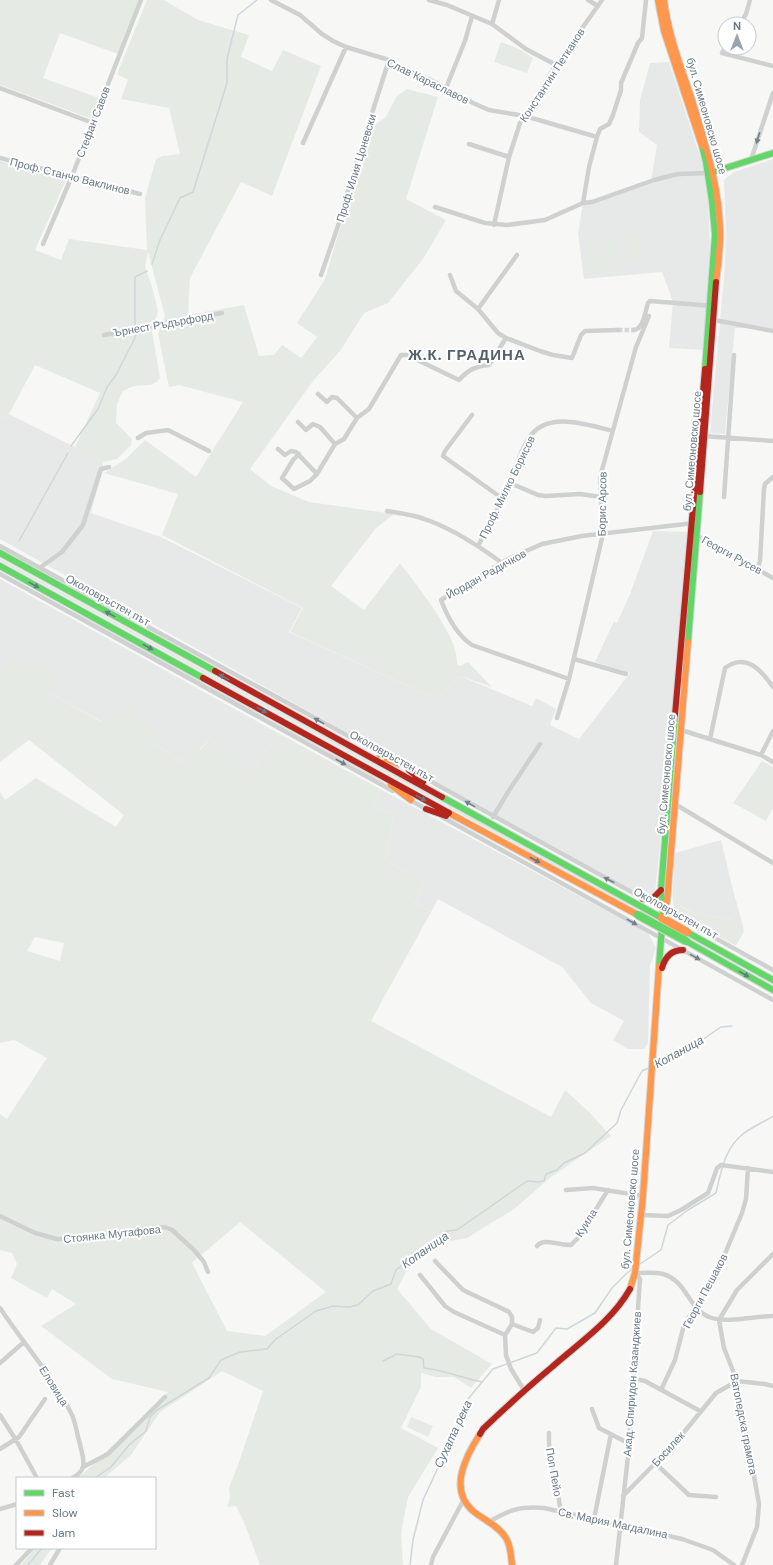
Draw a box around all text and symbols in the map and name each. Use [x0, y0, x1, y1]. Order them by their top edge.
north arrow [717, 16, 757, 56]
text: N [733, 19, 741, 33]
street label: Константин Петканов [516, 25, 588, 125]
street label: Слав Караславов [385, 55, 472, 107]
street label: бул. Симеоновско шосе [684, 56, 730, 176]
street label: Стефан Савов [73, 84, 113, 160]
street label: Проф. Илия Цоневски [333, 112, 379, 224]
one-way arrow [755, 132, 761, 144]
street label: Проф. Станчо Ваклинов [9, 154, 132, 198]
street label: Ърнест Ръдърфорд [112, 308, 215, 340]
district label: Ж.К. ГРАДИНА [407, 345, 526, 365]
street label: бул. Симеоновско шосе [680, 390, 704, 512]
street label: Проф. Милко Борисов [476, 433, 538, 541]
street label: Борис Арсов [594, 471, 610, 537]
street label: Георги Русев [699, 533, 765, 577]
street label: Йордан Радичков [443, 546, 529, 602]
street label: Околовръстен път [63, 571, 153, 629]
one-way arrow [28, 581, 40, 588]
one-way arrow [104, 610, 116, 617]
one-way arrow [142, 644, 154, 651]
one-way arrow [218, 673, 230, 680]
one-way arrow [256, 706, 268, 713]
street label: бул. Симеоновско шосе [654, 713, 678, 835]
one-way arrow [313, 718, 325, 724]
street label: Околовръстен път [347, 727, 437, 785]
one-way arrow [336, 759, 347, 766]
one-way arrow [415, 794, 427, 801]
one-way arrow [465, 801, 476, 808]
one-way arrow [529, 857, 541, 863]
one-way arrow [603, 877, 615, 883]
street label: Околовръстен път [631, 884, 721, 942]
one-way arrow [626, 919, 638, 925]
one-way arrow [689, 954, 701, 960]
one-way arrow [738, 970, 750, 977]
water label: Копаница [652, 1032, 707, 1072]
street label: бул. Симеоновско шосе [618, 1148, 642, 1270]
street label: Куила [572, 1206, 601, 1240]
street label: Стоянка Мутафова [63, 1222, 162, 1246]
water label: Копаница [398, 1228, 452, 1272]
street label: Георги Пешаков [679, 1251, 731, 1331]
street label: Акад. Спиридон Казанджиев [620, 1311, 644, 1457]
street label: Еловица [36, 1363, 72, 1409]
street label: Ватопедска грамота [727, 1372, 761, 1477]
water label: Сухата река [430, 1397, 476, 1470]
street label: Босилек [649, 1428, 687, 1469]
street label: Поп Пейо [543, 1447, 565, 1497]
legend [16, 1477, 156, 1549]
text: Fast [52, 1485, 75, 1501]
text: Slow [52, 1505, 78, 1521]
street label: Св. Мария Магдалина [557, 1505, 670, 1542]
text: Jam [52, 1525, 75, 1541]

